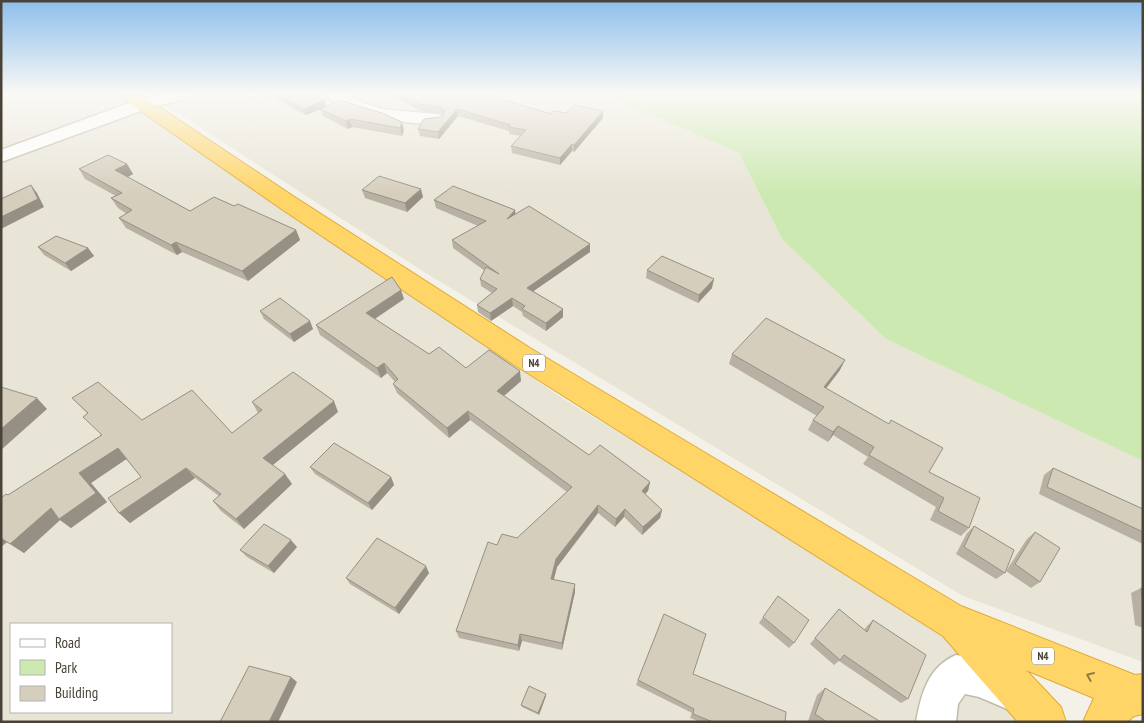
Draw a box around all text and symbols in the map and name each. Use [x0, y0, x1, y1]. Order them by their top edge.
road number: N4 [523, 354, 545, 372]
legend [10, 623, 172, 713]
text: Road [55, 633, 81, 652]
road number: N4 [1032, 648, 1054, 664]
text: Park [55, 658, 77, 677]
one-way arrow [1086, 672, 1095, 682]
text: Building [55, 683, 98, 702]

